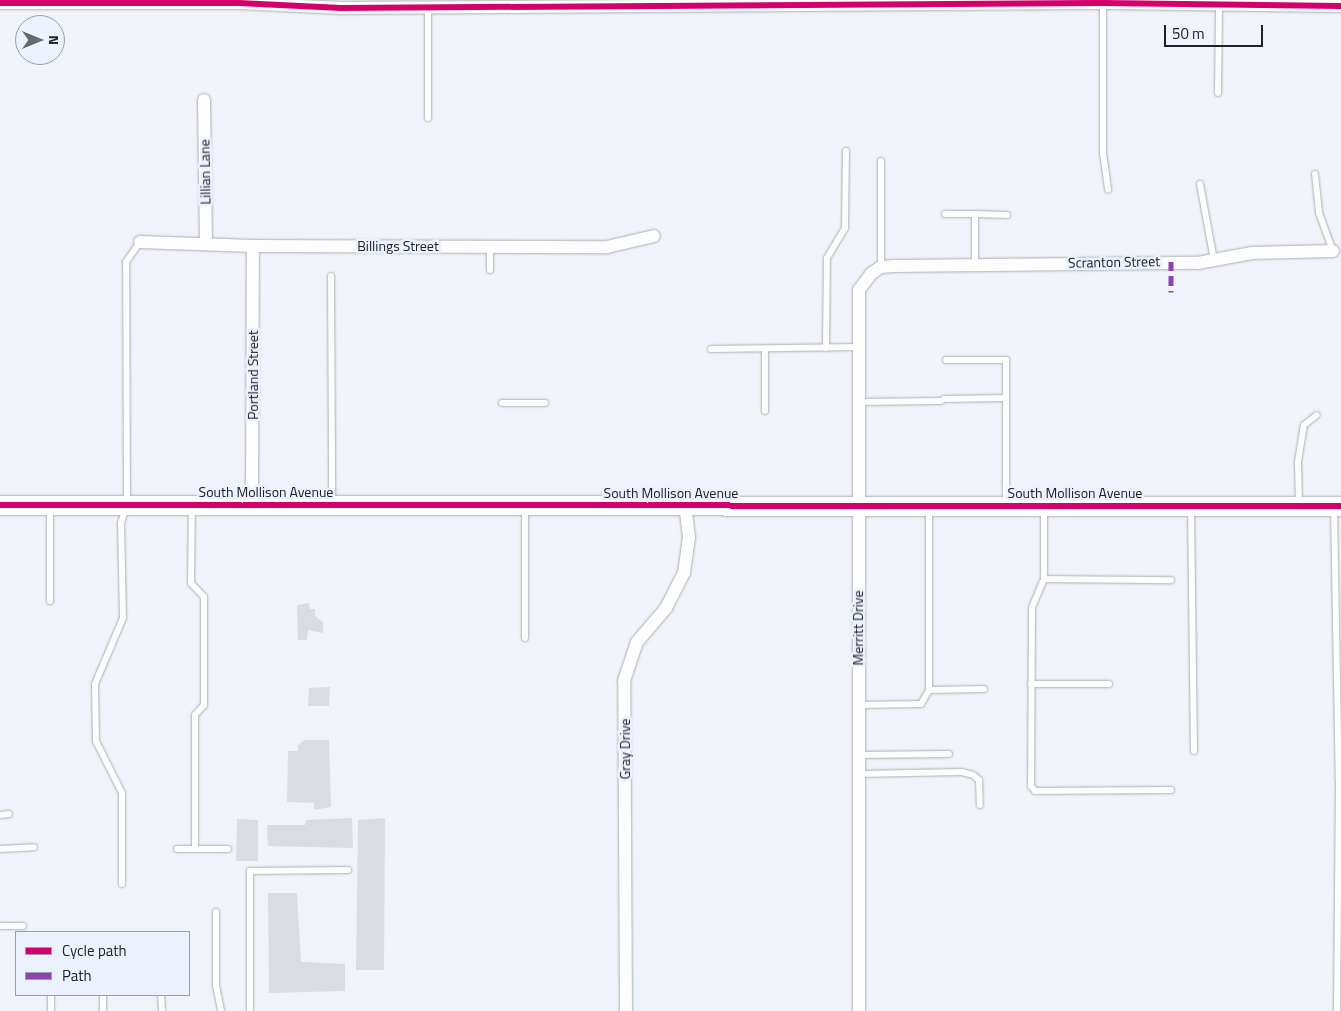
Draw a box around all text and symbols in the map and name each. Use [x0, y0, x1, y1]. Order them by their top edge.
north arrow [15, 15, 65, 65]
scale bar [1166, 15, 1265, 47]
text: 50 m [1172, 22, 1205, 45]
text: N [44, 35, 65, 45]
street label: Lillian Lane [196, 139, 214, 205]
street label: Billings Street [357, 238, 439, 254]
street label: Scranton Street [1068, 253, 1160, 271]
street label: Portland Street [245, 330, 261, 420]
street label: South Mollison Avenue [199, 484, 333, 500]
street label: South Mollison Avenue [604, 485, 738, 501]
street label: South Mollison Avenue [1008, 485, 1142, 501]
street label: Merritt Drive [850, 590, 866, 666]
street label: Gray Drive [617, 719, 633, 779]
legend [15, 931, 190, 996]
text: Cycle path [62, 939, 127, 962]
text: Path [62, 964, 92, 987]

